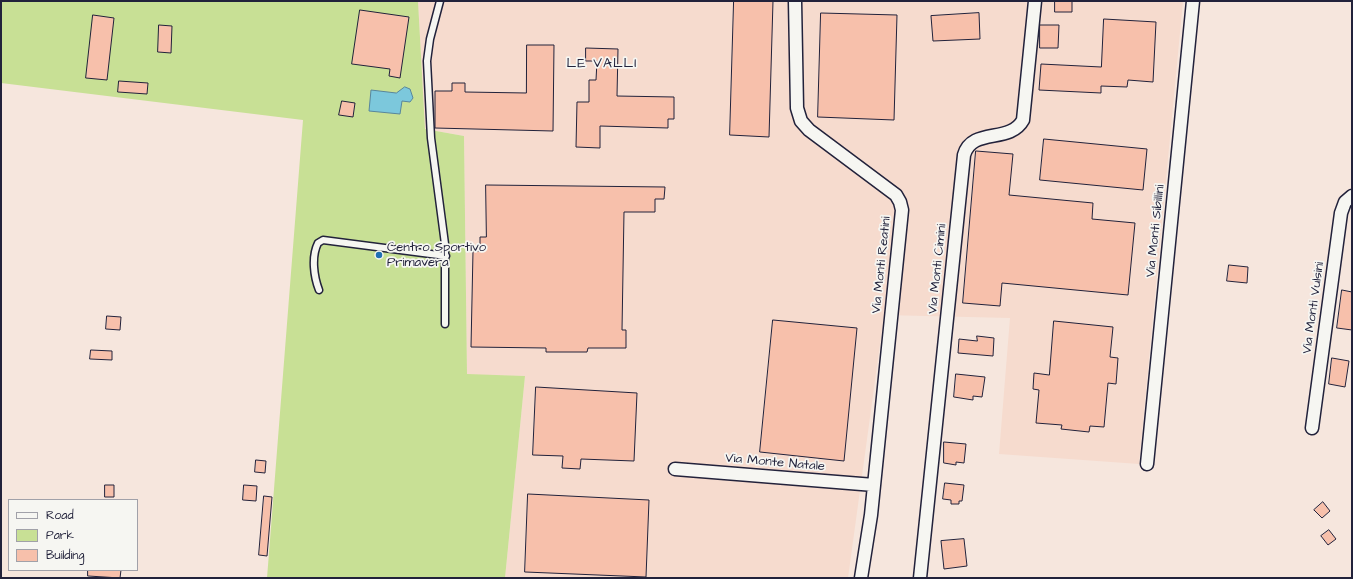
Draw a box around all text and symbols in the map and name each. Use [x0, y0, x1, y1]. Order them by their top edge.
district label: LE VALLI [567, 56, 637, 72]
street label: Via Monti Sibillini [1143, 184, 1169, 278]
street label: Via Monti Reatini [869, 216, 895, 314]
street label: Via Monti Cimini [926, 223, 950, 315]
place label: Centro Sportivo Primavera [387, 240, 486, 271]
marker: Centro Sportivo Primavera [374, 250, 384, 260]
street label: Via Monti Vulsini [1300, 261, 1328, 355]
street label: Via Monte Natale [725, 451, 825, 475]
legend [8, 499, 138, 571]
text: Road [46, 507, 74, 524]
text: Park [46, 527, 74, 544]
text: Building [46, 547, 84, 564]

